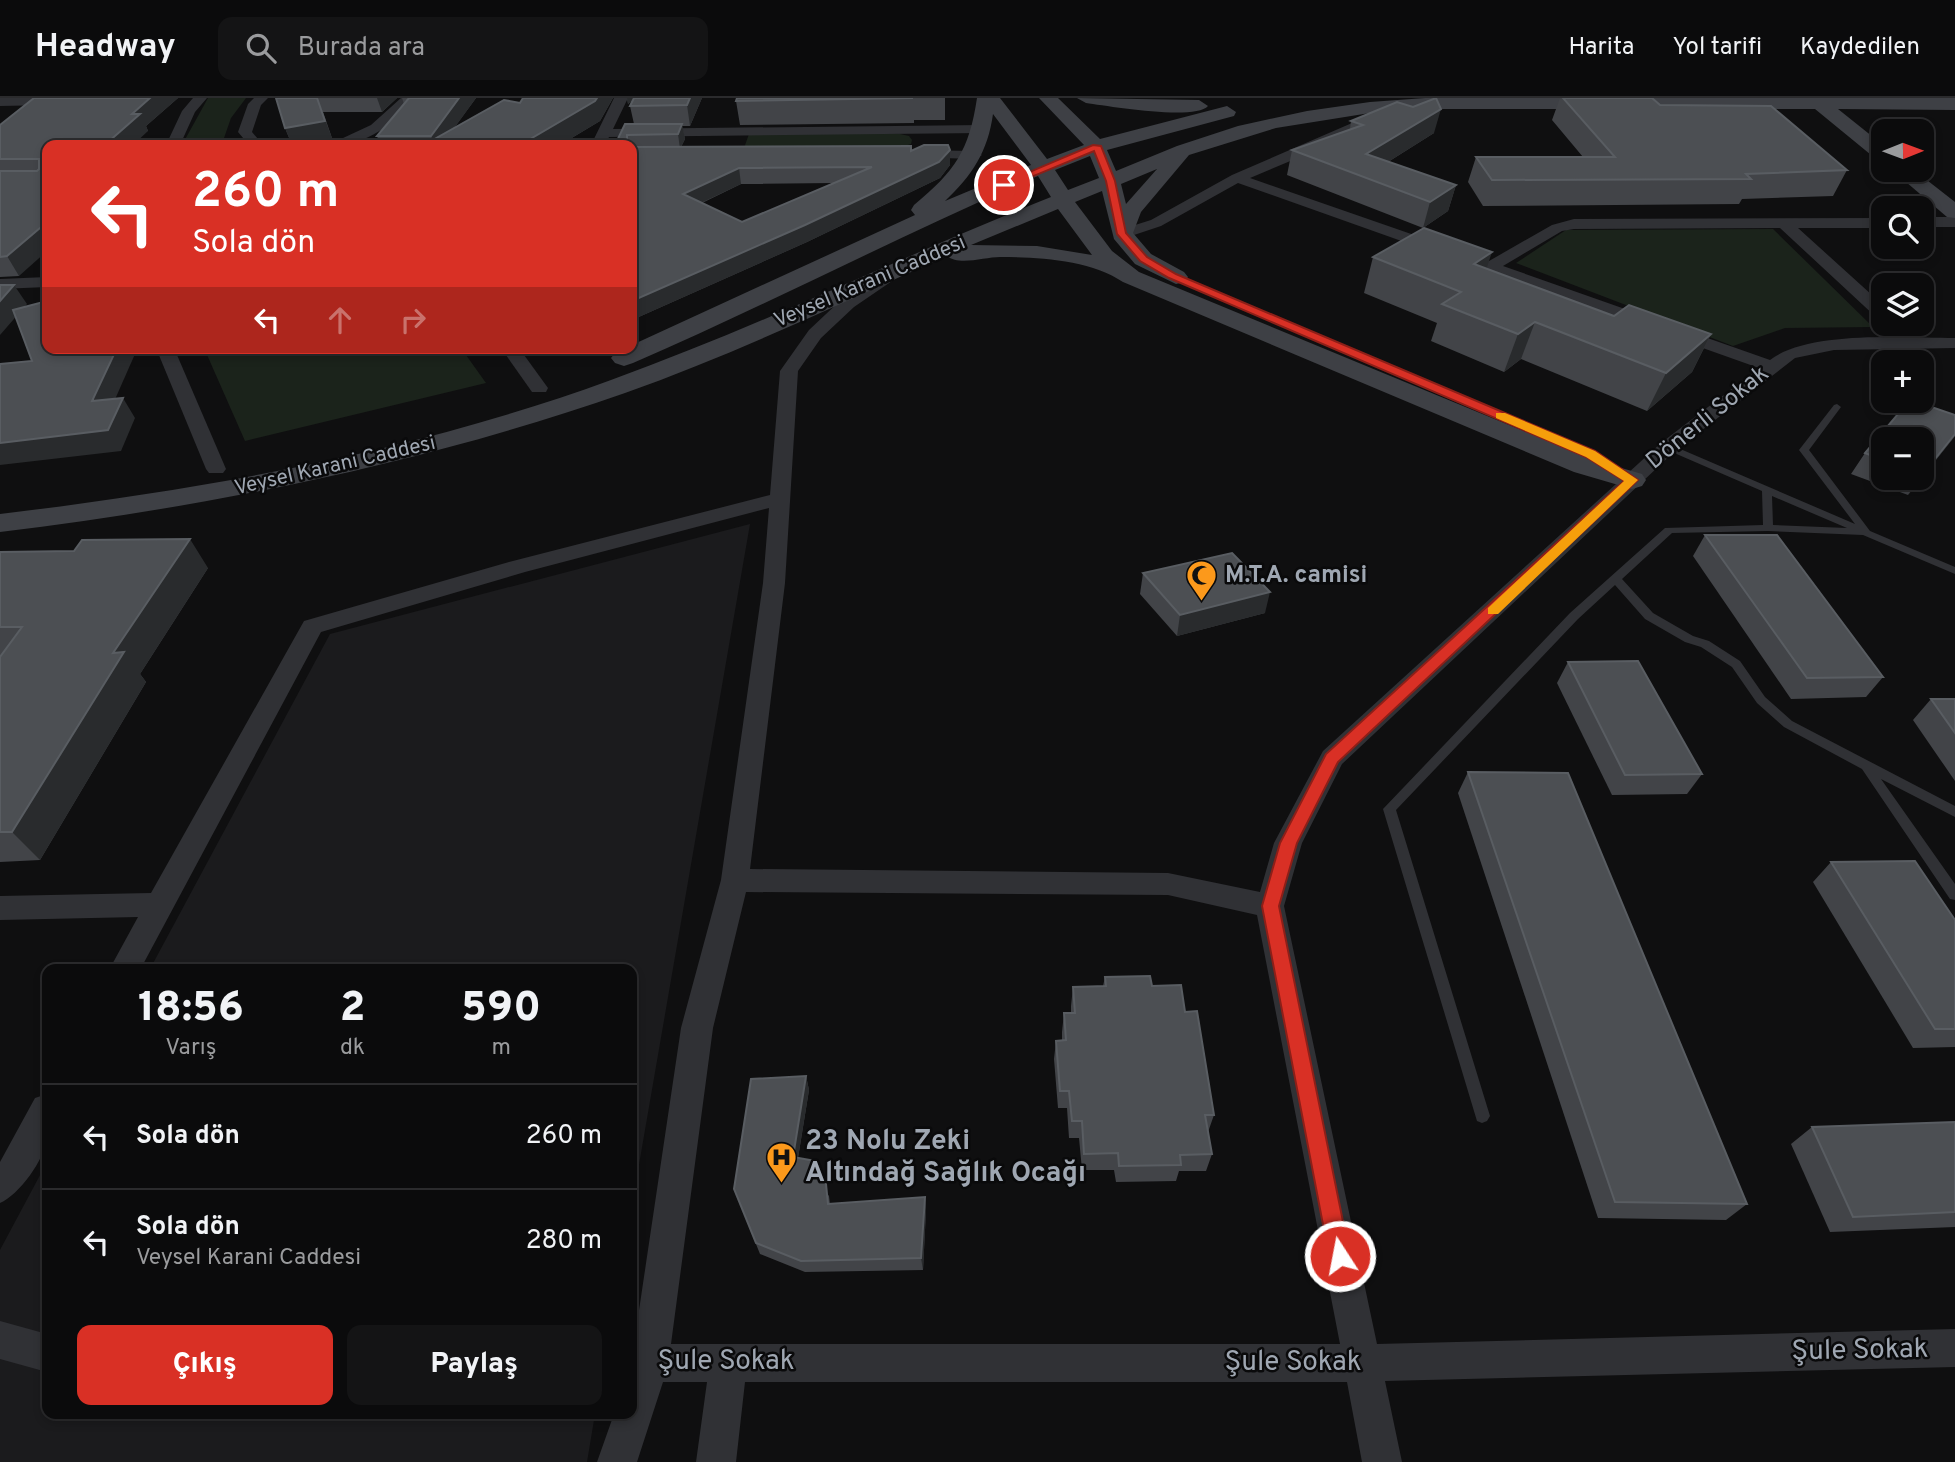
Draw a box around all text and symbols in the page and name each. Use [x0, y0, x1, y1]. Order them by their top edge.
search box [218, 17, 708, 80]
text: Headway [35, 27, 176, 69]
icon: search [242, 29, 280, 67]
text: Burada ara [298, 32, 425, 65]
text: Harita [1569, 33, 1634, 63]
text: Yol tarifi [1672, 33, 1762, 63]
text: Kaydedilen [1800, 33, 1920, 63]
north arrow [1871, 119, 1934, 182]
map controls [1871, 119, 1934, 490]
pin [974, 155, 1034, 215]
text: 260 m [192, 163, 339, 225]
icon: arrive [985, 166, 1023, 204]
icon: left [77, 168, 168, 259]
button: search [1871, 196, 1934, 259]
text: Sola dön [192, 224, 315, 264]
street label: Veysel Karani Caddesi [770, 229, 970, 335]
button: layers [1871, 273, 1934, 336]
icon: left [248, 301, 286, 339]
icon: ahead [321, 301, 359, 339]
icon: right [394, 301, 432, 339]
button: + [1871, 350, 1934, 413]
street label: Dönerli Sokak [1641, 359, 1775, 477]
button: − [1871, 427, 1934, 490]
street label: Veysel Karani Caddesi [232, 430, 438, 502]
mosque icon: M.T.A. camisi [1185, 559, 1219, 603]
place label: M.T.A. camisi [1225, 561, 1367, 591]
text: 18:56 [138, 983, 244, 1036]
text: 2 [340, 983, 365, 1036]
text: 590 [461, 983, 541, 1036]
text: Varış [165, 1034, 216, 1063]
text: dk [340, 1034, 365, 1063]
text: m [491, 1034, 511, 1063]
icon: left [77, 1118, 115, 1156]
text: Sola dön [136, 1120, 240, 1153]
text: 260 m [526, 1120, 602, 1153]
place label: 23 Nolu Zeki Altındağ Sağlık Ocağı [805, 1124, 1086, 1192]
hospital icon: 23 Nolu Zeki Altındağ Sağlık Ocağı [765, 1141, 799, 1185]
text: Sola dön [136, 1211, 240, 1244]
position arrow [1303, 1219, 1377, 1293]
icon: left [77, 1223, 115, 1261]
text: 280 m [526, 1225, 602, 1258]
text: Veysel Karani Caddesi [136, 1244, 361, 1273]
button: Çıkış [77, 1325, 333, 1405]
button: Paylaş [347, 1325, 602, 1405]
street label: Şule Sokak [1791, 1332, 1929, 1370]
street label: Şule Sokak [657, 1344, 795, 1380]
street label: Şule Sokak [1224, 1345, 1362, 1381]

